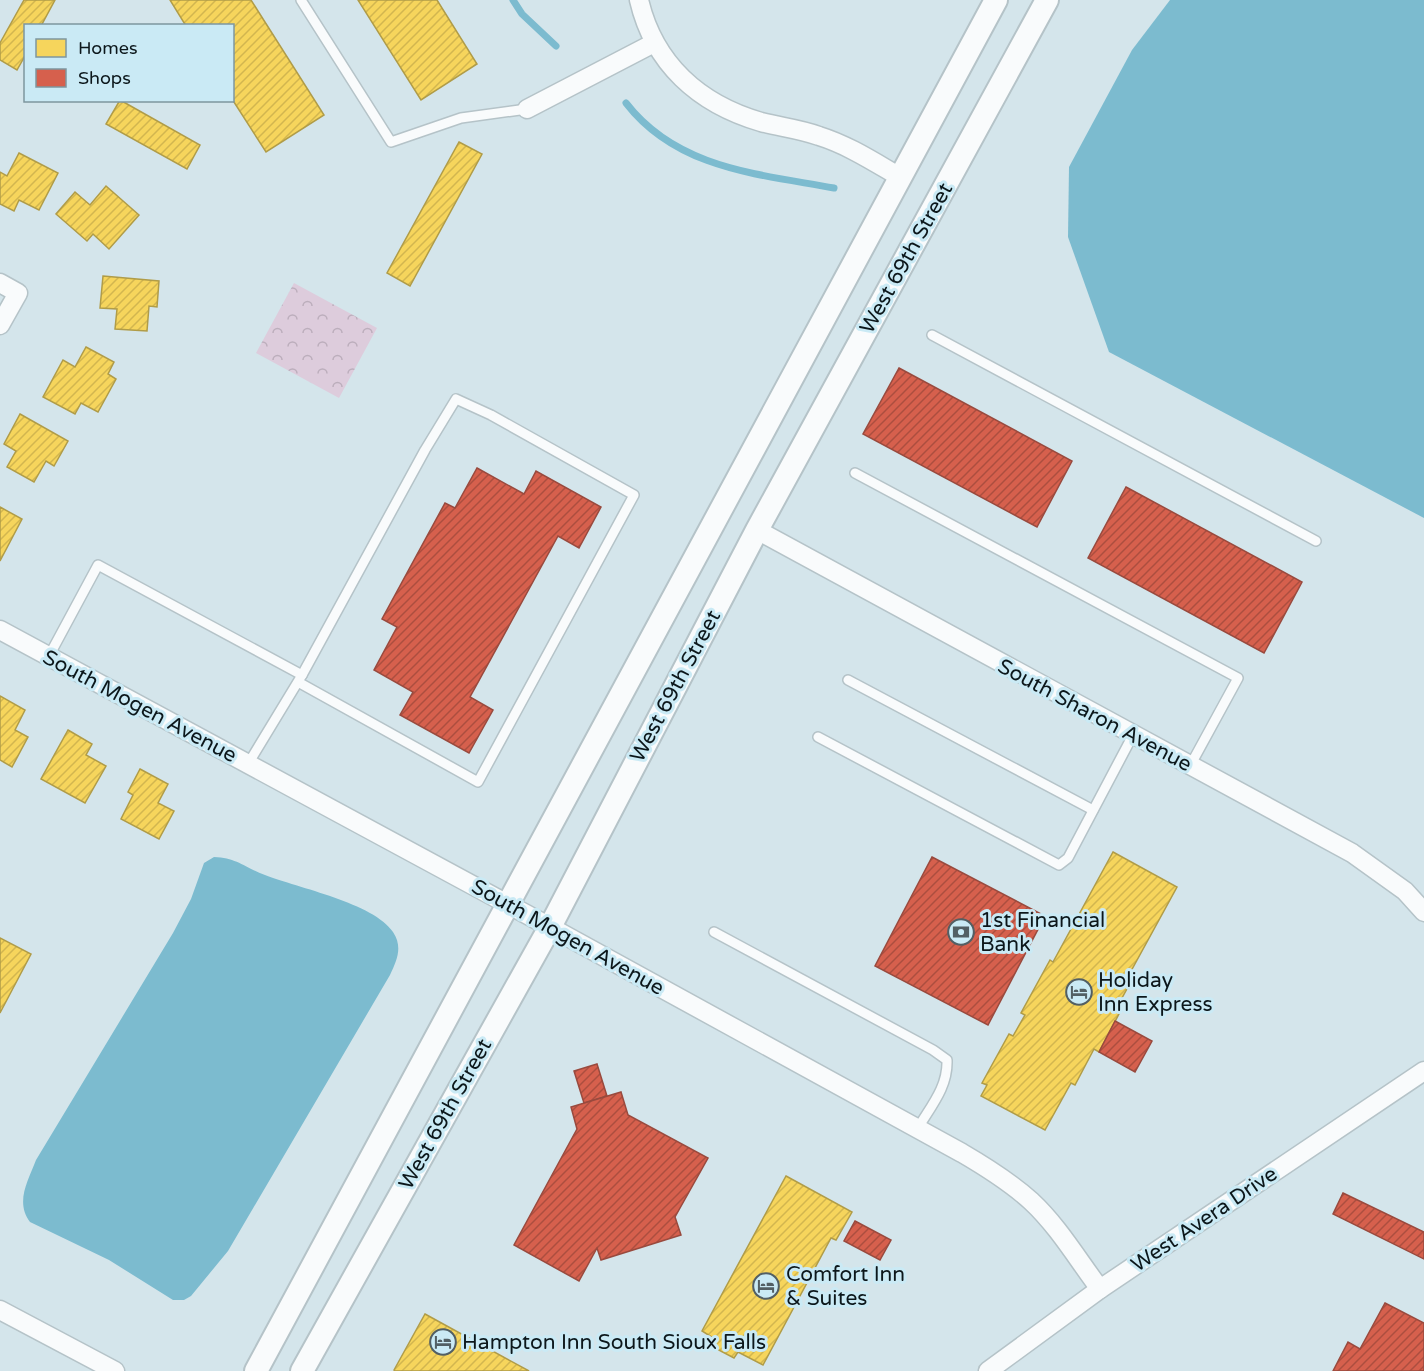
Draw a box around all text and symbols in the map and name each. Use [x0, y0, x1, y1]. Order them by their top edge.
legend [24, 24, 234, 102]
text: Homes [78, 37, 138, 59]
text: Shops [78, 67, 131, 89]
street label: West 69th Street [855, 179, 958, 338]
street label: West 69th Street [625, 606, 726, 766]
street label: South Mogen Avenue [39, 645, 241, 768]
street label: South Sharon Avenue [994, 654, 1196, 777]
street label: South Mogen Avenue [467, 874, 668, 1001]
place label: 1st Financial Bank [980, 908, 1105, 957]
bank icon: 1st Financial Bank [946, 917, 976, 947]
place label: Holiday Inn Express [1098, 968, 1213, 1017]
hotel icon: Holiday Inn Express [1064, 977, 1094, 1007]
street label: West 69th Street [394, 1035, 497, 1194]
street label: West Avera Drive [1127, 1161, 1282, 1277]
place label: Comfort Inn & Suites [786, 1262, 905, 1311]
hotel icon: Comfort Inn & Suites [751, 1271, 781, 1301]
hotel icon: Hampton Inn South Sioux Falls [428, 1327, 458, 1357]
place label: Hampton Inn South Sioux Falls [462, 1330, 766, 1355]

